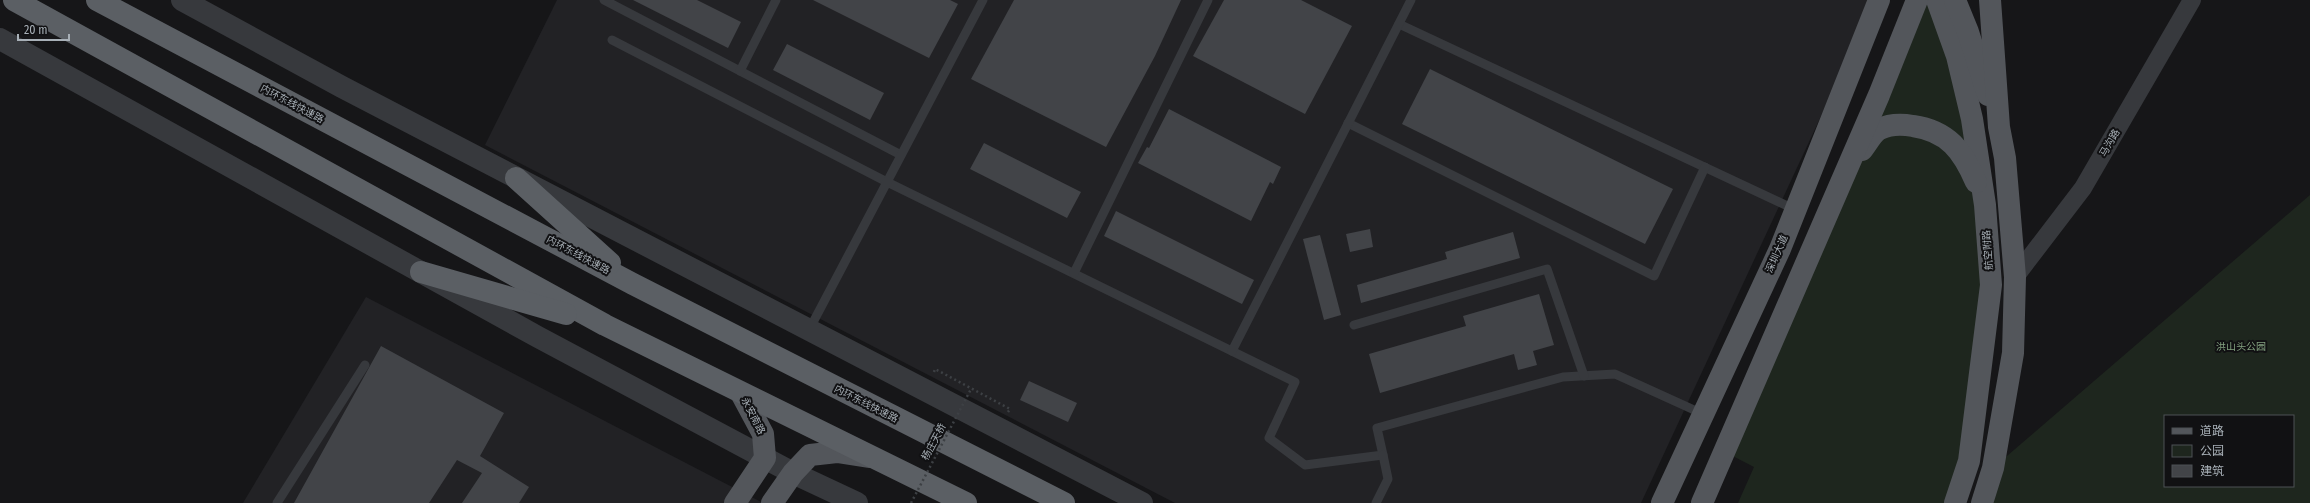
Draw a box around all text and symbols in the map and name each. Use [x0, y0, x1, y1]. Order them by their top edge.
scale bar [18, 16, 69, 42]
text: 20 m [24, 23, 48, 37]
street label: 内环东线快速路 [258, 82, 326, 126]
street label: 马沟路 [2097, 127, 2123, 159]
street label: 航空附路 [1981, 230, 1995, 270]
street label: 内环东线快速路 [544, 233, 612, 277]
street label: 深圳大道 [1763, 233, 1791, 275]
park label: 洪山头公园 [2216, 341, 2266, 353]
street label: 内环东线快速路 [832, 383, 900, 425]
street label: 永安南路 [739, 395, 767, 437]
legend [2164, 415, 2294, 487]
street label: 杨庄天桥 [919, 422, 949, 462]
text: 道路 [2200, 424, 2224, 438]
text: 公园 [2200, 444, 2224, 458]
text: 建筑 [2200, 464, 2224, 478]

